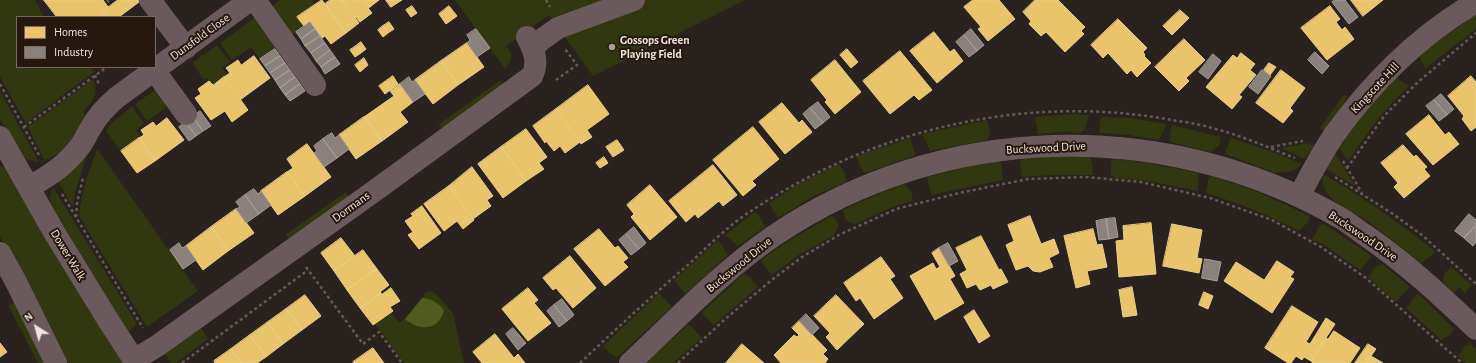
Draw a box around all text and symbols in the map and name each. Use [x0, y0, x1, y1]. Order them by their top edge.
street label: Dunsfold Close [167, 11, 233, 63]
legend [16, 16, 156, 68]
text: Homes [54, 26, 87, 38]
place label: Gossops Green Playing Field [620, 33, 689, 61]
marker: Gossops Green Playing Field [607, 42, 617, 52]
text: Industry [54, 46, 93, 58]
street label: Kingscote Hill [1348, 59, 1402, 117]
street label: Buckswood Drive [1006, 139, 1086, 157]
street label: Dormans [329, 189, 373, 225]
street label: Buckswood Drive [1326, 208, 1400, 264]
street label: Dower Walk [47, 227, 89, 283]
street label: Buckswood Drive [703, 234, 775, 296]
north arrow [16, 307, 56, 347]
text: N [22, 310, 35, 324]

